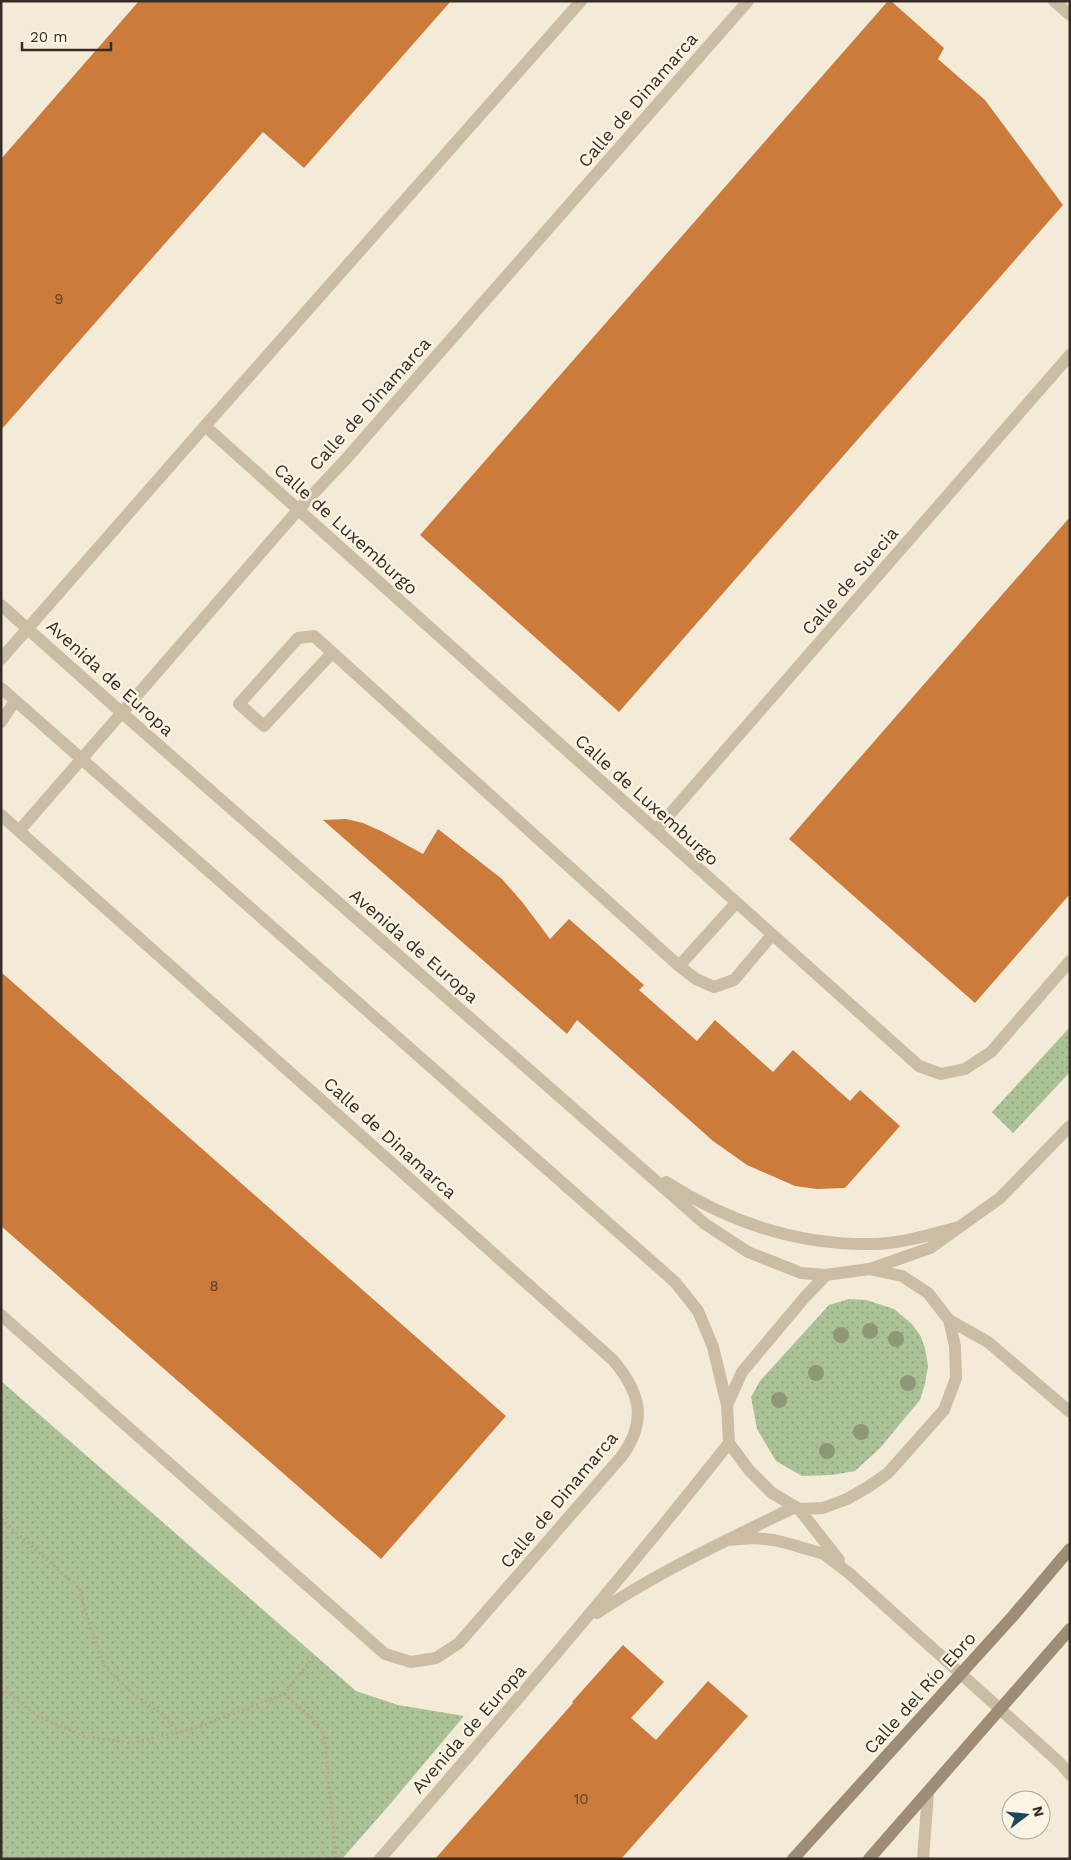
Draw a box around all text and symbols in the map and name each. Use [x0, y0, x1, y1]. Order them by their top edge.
scale bar [22, 20, 111, 52]
text: 20 m [30, 28, 68, 46]
street label: Calle de Dinamarca [573, 28, 702, 171]
house number: 9 [54, 290, 64, 308]
street label: Calle de Dinamarca [304, 333, 435, 474]
street label: Calle de Luxemburgo [270, 459, 422, 599]
street label: Calle de Suecia [797, 523, 902, 639]
street label: Avenida de Europa [43, 615, 178, 740]
street label: Calle de Luxemburgo [571, 730, 723, 870]
street label: Avenida de Europa [346, 884, 483, 1007]
street label: Calle de Dinamarca [320, 1072, 461, 1203]
house number: 8 [209, 1277, 219, 1295]
street label: Calle de Dinamarca [495, 1427, 622, 1572]
street label: Calle del Río Ebro [859, 1627, 980, 1758]
street label: Avenida de Europa [407, 1660, 530, 1797]
house number: 10 [573, 1790, 589, 1808]
north arrow [1001, 1790, 1051, 1840]
text: N [1029, 1804, 1048, 1819]

